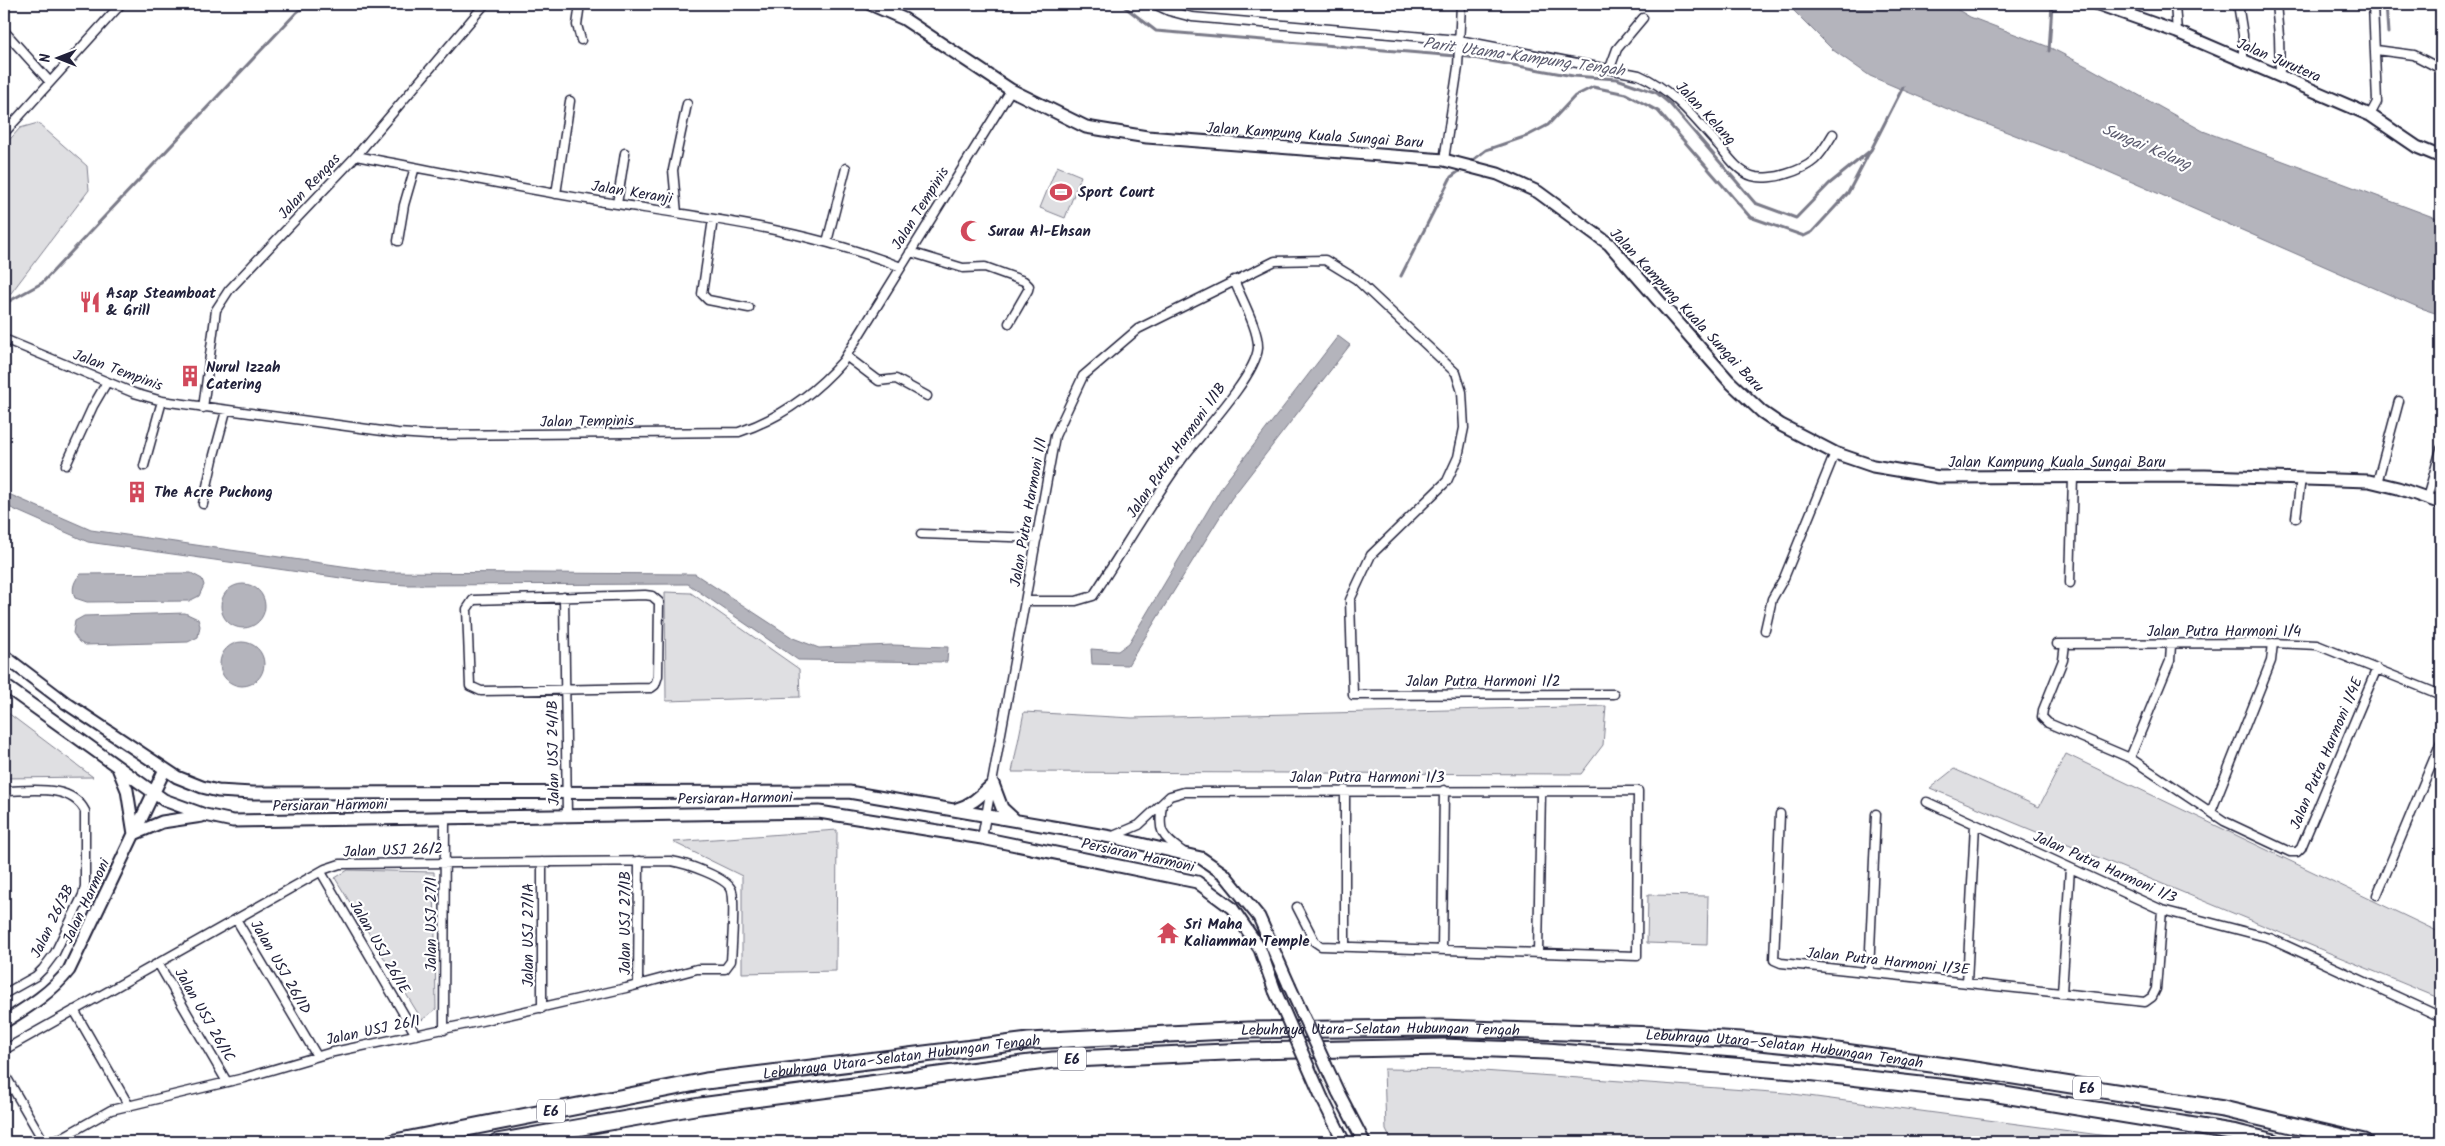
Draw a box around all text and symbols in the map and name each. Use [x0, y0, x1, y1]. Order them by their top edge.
water label: Parit Utama Kampung Tengah [1421, 31, 1628, 84]
north arrow [32, 32, 82, 82]
street label: Jalan Jurutera [2233, 32, 2325, 90]
text: N [35, 53, 57, 62]
street label: Jalan Kelang [1669, 76, 1741, 151]
street label: Jalan Kampung Kuala Sungai Baru [1206, 116, 1424, 156]
water label: Sungai Kelang [2098, 117, 2196, 178]
street label: Jalan Rengas [273, 148, 347, 225]
street label: Jalan Tempinis [886, 162, 956, 255]
street label: Jalan Keranji [590, 175, 676, 211]
sports icon: Sport Court [1048, 179, 1074, 205]
place label: Sport Court [1078, 181, 1155, 205]
mosque icon: Surau Al-Ehsan [958, 218, 984, 244]
place label: Surau Al-Ehsan [988, 220, 1091, 244]
street label: Jalan Kampung Kuala Sungai Baru [1603, 223, 1769, 398]
place label: Asap Steamboat & Grill [106, 282, 216, 323]
restaurant icon: Asap Steamboat & Grill [77, 289, 103, 315]
street label: Jalan Tempinis [69, 344, 167, 399]
place label: Nurul Izzah Catering [206, 356, 280, 397]
building icon: Nurul Izzah Catering [177, 363, 203, 389]
street label: Jalan Putra Harmoni 1/1B [1121, 378, 1233, 523]
street label: Jalan Tempinis [540, 409, 635, 435]
street label: Jalan Putra Harmoni 1/1 [1004, 435, 1054, 589]
street label: Jalan Kampung Kuala Sungai Baru [1948, 451, 2166, 475]
building icon: The Acre Puchong [124, 479, 150, 505]
place label: The Acre Puchong [154, 481, 273, 505]
street label: Jalan Putra Harmoni 1/4 [2147, 620, 2301, 644]
street label: Jalan Putra Harmoni 1/2 [1405, 670, 1561, 694]
street label: Jalan Putra Harmoni 1/4E [2284, 672, 2370, 833]
street label: Jalan USJ 24/1B [541, 700, 567, 806]
street label: Jalan Putra Harmoni 1/3 [1290, 766, 1445, 790]
street label: Persiaran Harmoni [677, 786, 794, 812]
street label: Persiaran Harmoni [272, 793, 389, 819]
street label: Jalan Putra Harmoni 1/3 [2029, 825, 2181, 911]
street label: Persiaran Harmoni [1079, 832, 1198, 880]
street label: Jalan USJ 26/2 [343, 837, 443, 865]
street label: Jalan Harmoni [57, 854, 118, 948]
street label: Jalan USJ 27/1B [614, 871, 638, 975]
street label: Jalan USJ 27/1 [420, 877, 444, 971]
street label: Jalan 26/3B [25, 881, 81, 962]
street label: Jalan USJ 27/1A [517, 883, 541, 987]
street label: Jalan USJ 26/1E [343, 896, 416, 1000]
place label: Sri Maha Kaliamman Temple [1184, 913, 1310, 954]
street label: Jalan USJ 26/1D [243, 916, 317, 1019]
temple icon: Sri Maha Kaliamman Temple [1155, 920, 1181, 946]
street label: Jalan Putra Harmoni 1/3E [1805, 942, 1972, 983]
street label: Jalan USJ 26/1C [168, 964, 241, 1067]
street label: Jalan USJ 26/1 [324, 1009, 423, 1053]
street label: Lebuhraya Utara–Selatan Hubungan Tengah [1240, 1017, 1520, 1044]
street label: Lebuhraya Utara–Selatan Hubungan Tengah [1645, 1024, 1925, 1076]
street label: Lebuhraya Utara–Selatan Hubungan Tengah [762, 1029, 1041, 1087]
road number: E6 [1058, 1048, 1086, 1070]
road number: E6 [2073, 1076, 2101, 1100]
road number: E6 [537, 1100, 565, 1122]

